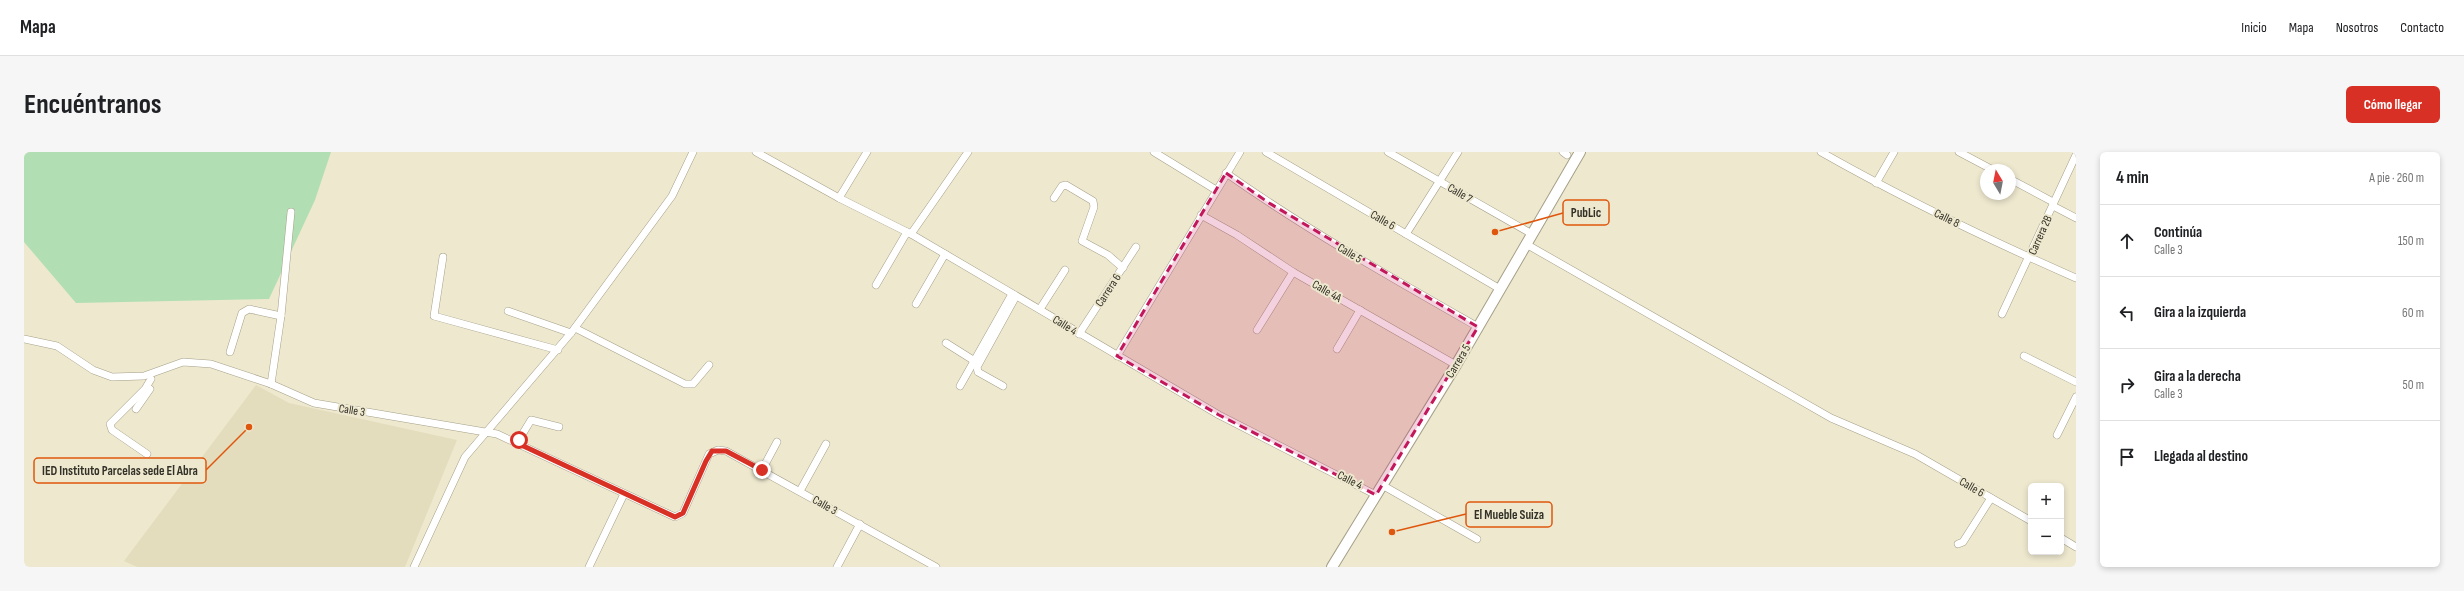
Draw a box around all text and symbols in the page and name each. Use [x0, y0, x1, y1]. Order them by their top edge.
text: Mapa [20, 16, 56, 39]
text: Inicio [2241, 19, 2267, 36]
text: Mapa [2289, 19, 2314, 36]
text: Nosotros [2336, 19, 2378, 36]
text: Contacto [2400, 19, 2444, 36]
button: Cómo llegar [2346, 86, 2440, 123]
text: Encuéntranos [24, 88, 162, 121]
north arrow [1980, 164, 2016, 200]
text: 4 min [2116, 168, 2149, 188]
text: A pie · 260 m [2369, 170, 2424, 186]
street label: Calle 7 [1445, 180, 1475, 207]
callout: PubLic [1563, 200, 1609, 225]
text: PubLic [1571, 205, 1602, 221]
street label: Calle 8 [1931, 206, 1962, 231]
street label: Calle 6 [1367, 207, 1398, 234]
street label: Carrera 2B [2025, 213, 2056, 257]
text: Continúa [2154, 223, 2202, 242]
icon: ahead [2116, 230, 2138, 252]
text: 150 m [2398, 233, 2424, 249]
street label: Calle 5 [1335, 240, 1365, 267]
text: Calle 3 [2154, 242, 2183, 258]
street label: Carrera 6 [1092, 271, 1125, 310]
street label: Calle 4A [1309, 277, 1345, 306]
icon: left [2116, 302, 2138, 324]
text: Gira a la izquierda [2154, 303, 2246, 322]
text: 60 m [2402, 305, 2424, 321]
street label: Calle 4 [1050, 312, 1080, 339]
street label: Carrera 5 [1443, 342, 1474, 381]
text: Gira a la derecha [2154, 367, 2241, 386]
icon: right [2116, 374, 2138, 396]
text: 50 m [2403, 377, 2424, 393]
text: Calle 3 [2154, 386, 2183, 402]
street label: Calle 3 [338, 401, 366, 420]
route start [510, 431, 528, 449]
icon: arrive [2116, 446, 2138, 468]
text: Llegada al destino [2154, 447, 2248, 466]
callout: IED Instituto Parcelas sede El Abra [34, 458, 206, 483]
route end [753, 461, 771, 479]
text: IED Instituto Parcelas sede El Abra [42, 463, 198, 479]
street label: Calle 4 [1335, 468, 1365, 493]
street label: Calle 6 [1956, 474, 1987, 501]
map controls [2028, 483, 2064, 555]
button: + [2028, 483, 2064, 519]
street label: Calle 3 [810, 492, 840, 518]
callout: El Mueble Suiza [1466, 502, 1552, 527]
text: El Mueble Suiza [1474, 507, 1544, 523]
button: − [2028, 519, 2064, 555]

